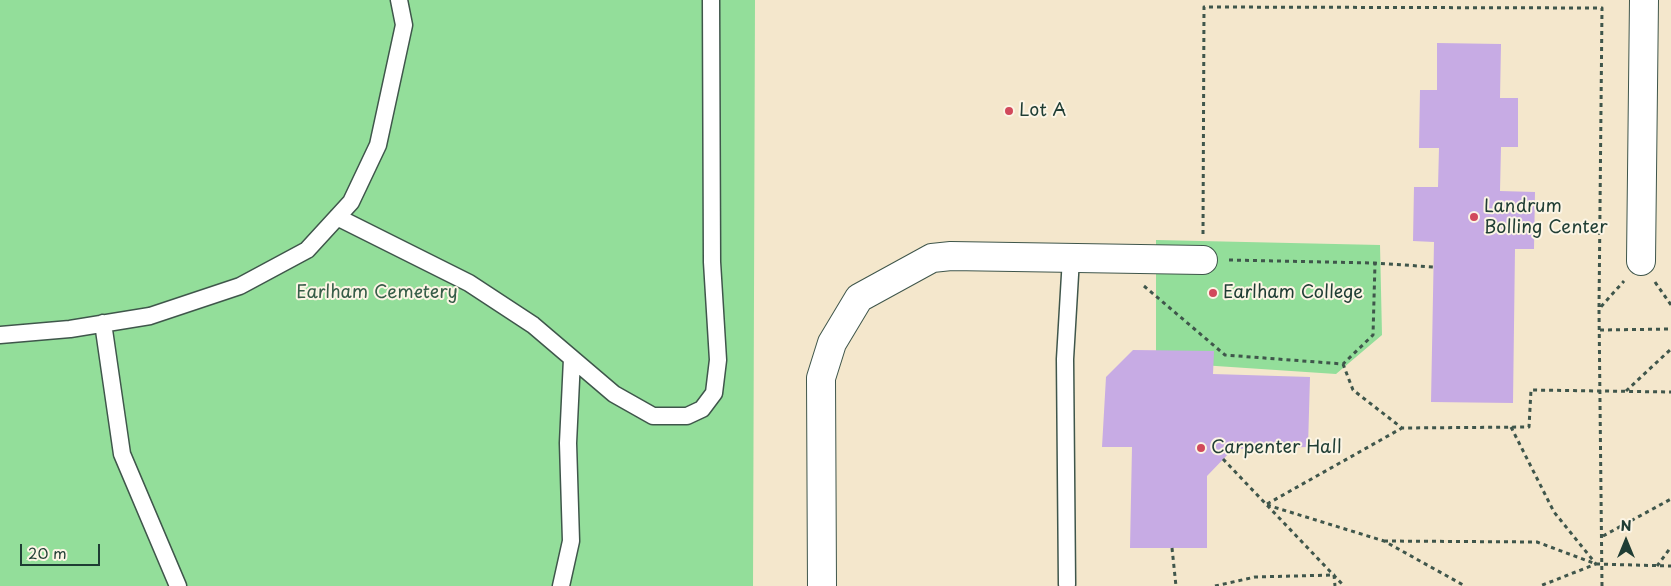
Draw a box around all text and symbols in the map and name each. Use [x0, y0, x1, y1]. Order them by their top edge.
place label: Lot A [1019, 100, 1066, 122]
marker: Lot A [1003, 105, 1015, 117]
place label: Landrum Bolling Center [1484, 196, 1607, 238]
marker: Landrum Bolling Center [1468, 211, 1480, 223]
park label: Earlham Cemetery [296, 282, 458, 304]
place label: Earlham College [1223, 282, 1363, 304]
marker: Earlham College [1207, 287, 1219, 299]
place label: Carpenter Hall [1211, 437, 1341, 459]
marker: Carpenter Hall [1195, 442, 1207, 454]
text: N [1620, 515, 1632, 536]
north arrow [1601, 516, 1651, 566]
scale bar [22, 534, 102, 566]
text: 20 m [28, 541, 67, 564]

